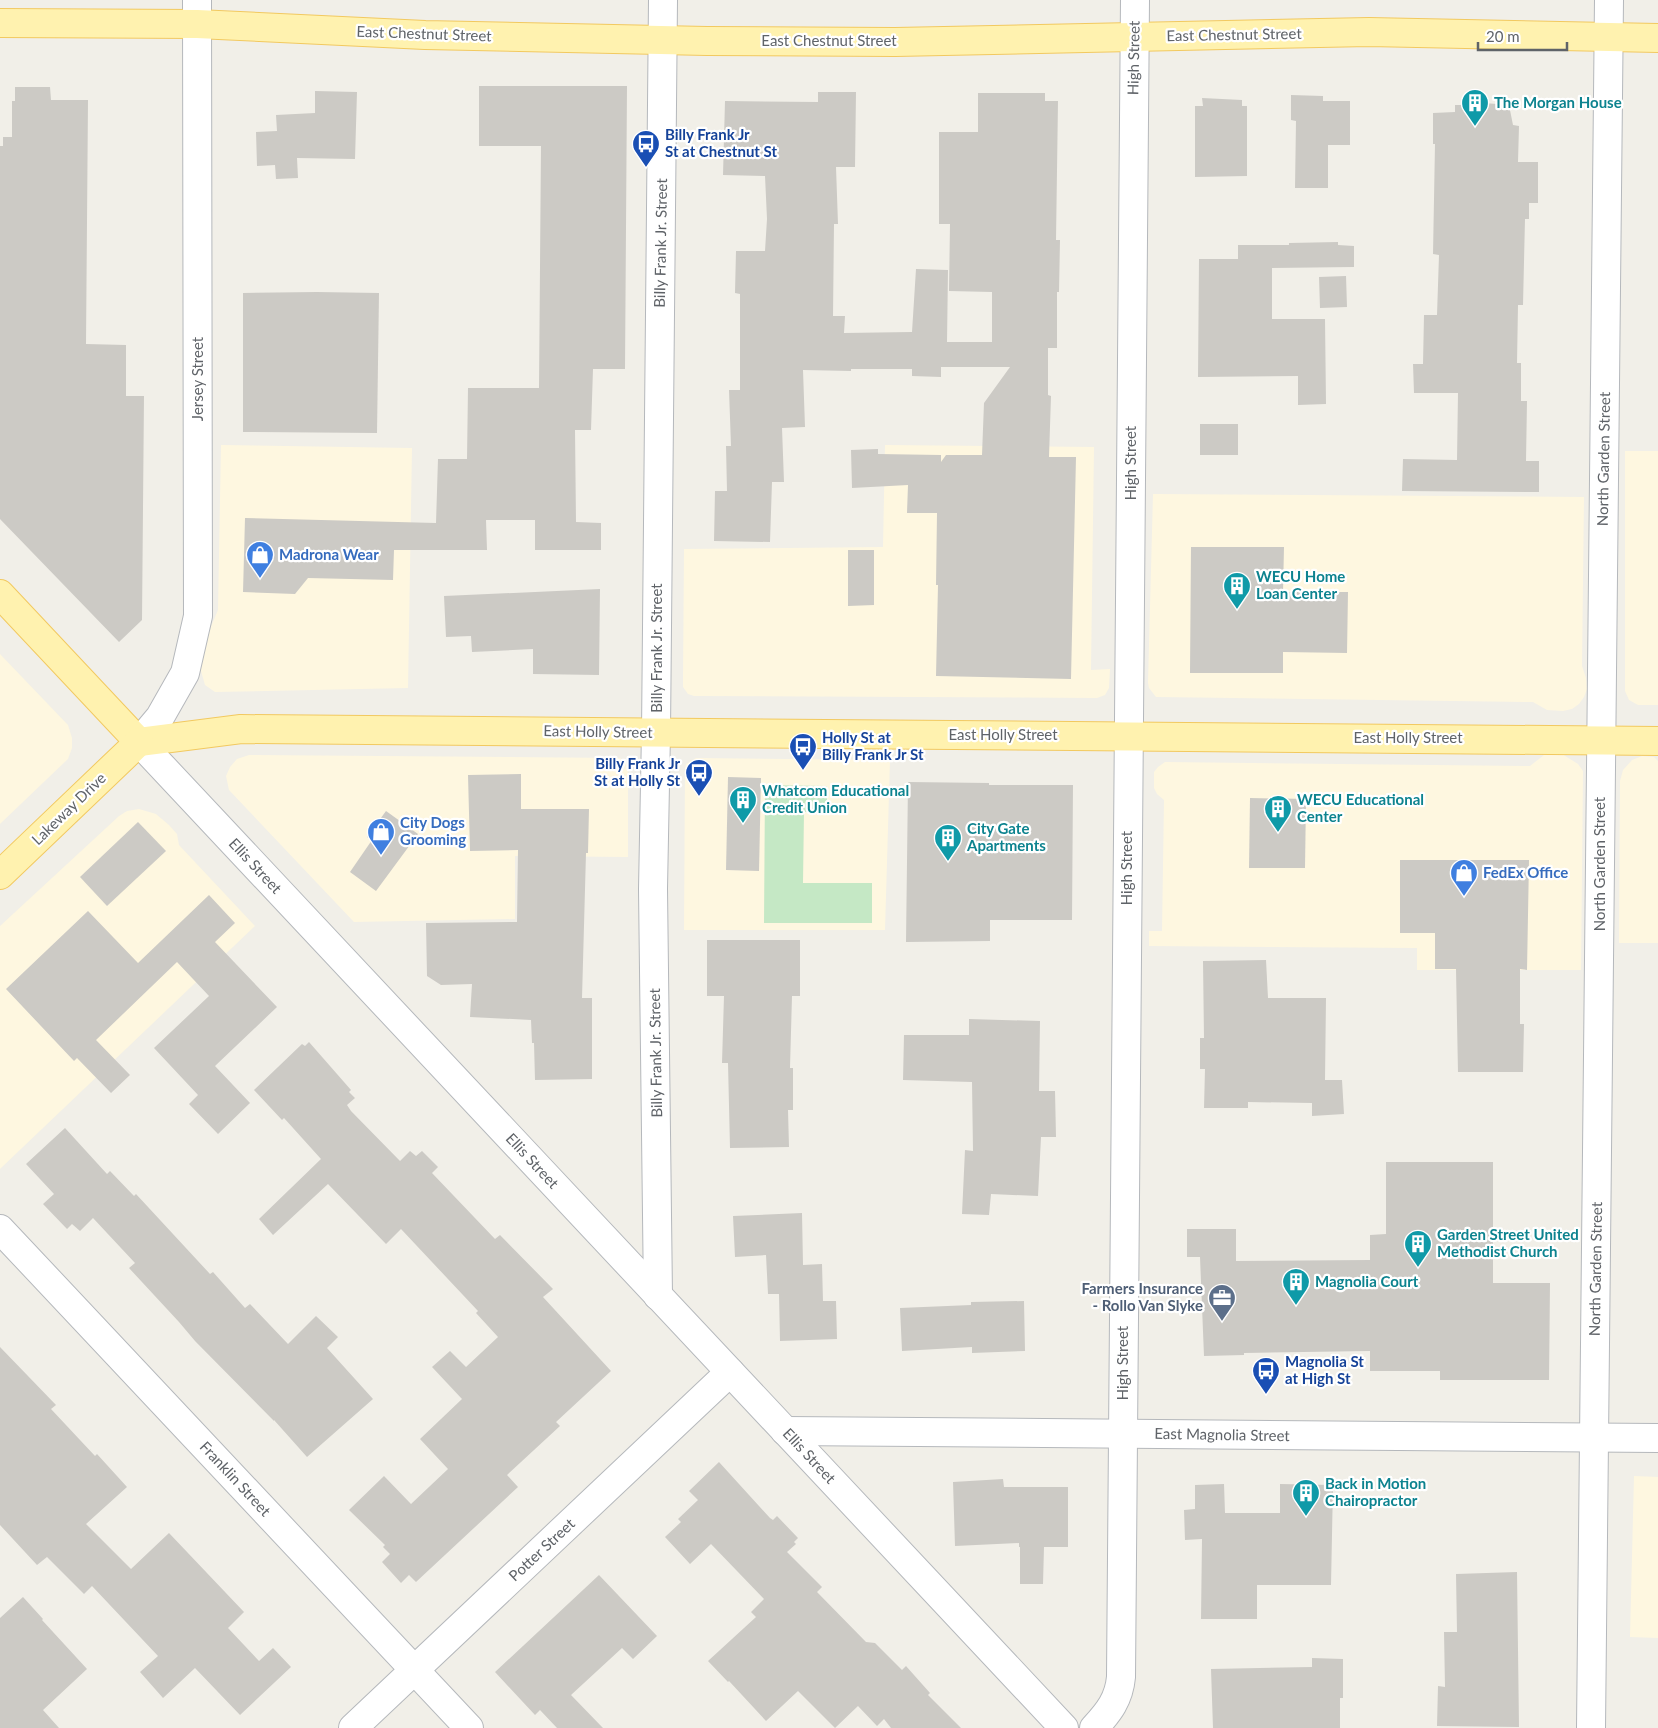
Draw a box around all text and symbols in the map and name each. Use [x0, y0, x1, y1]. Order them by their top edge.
street label: High Street [1123, 20, 1143, 95]
scale bar [1478, 20, 1567, 52]
street label: East Chestnut Street [356, 22, 493, 44]
street label: East Chestnut Street [1166, 24, 1302, 44]
text: 20 m [1486, 27, 1520, 45]
street label: East Chestnut Street [761, 31, 897, 49]
building icon: The Morgan House [1460, 88, 1490, 127]
place label: The Morgan House [1494, 93, 1622, 111]
place label: Billy Frank Jr St at Chestnut St [665, 125, 777, 160]
bus stop icon: Billy Frank Jr St at Chestnut St [631, 129, 661, 168]
street label: Billy Frank Jr. Street [650, 178, 670, 308]
street label: Jersey Street [188, 336, 206, 421]
street label: North Garden Street [1593, 391, 1613, 526]
street label: High Street [1121, 425, 1139, 500]
shop icon: Madrona Wear [245, 540, 275, 579]
place label: Madrona Wear [279, 545, 379, 563]
place label: WECU Home Loan Center [1256, 567, 1345, 602]
building icon: WECU Home Loan Center [1222, 571, 1252, 610]
street label: Billy Frank Jr. Street [647, 583, 665, 713]
street label: East Holly Street [543, 721, 653, 741]
street label: East Holly Street [948, 725, 1058, 743]
place label: Holly St at Billy Frank Jr St [822, 728, 924, 763]
street label: East Holly Street [1353, 728, 1463, 746]
bus stop icon: Holly St at Billy Frank Jr St [788, 732, 818, 771]
place label: Billy Frank Jr St at Holly St [594, 754, 680, 789]
bus stop icon: Billy Frank Jr St at Holly St [684, 758, 714, 797]
street label: Lakeway Drive [27, 768, 109, 848]
place label: Whatcom Educational Credit Union [762, 781, 909, 816]
building icon: Whatcom Educational Credit Union [728, 785, 758, 824]
place label: WECU Educational Center [1297, 790, 1424, 825]
building icon: WECU Educational Center [1263, 794, 1293, 833]
street label: North Garden Street [1590, 796, 1608, 931]
place label: City Dogs Grooming [400, 813, 466, 848]
shop icon: City Dogs Grooming [366, 817, 396, 856]
place label: City Gate Apartments [966, 819, 1046, 854]
building icon: City Gate Apartments [933, 823, 963, 862]
street label: High Street [1117, 830, 1135, 905]
street label: Ellis Street [226, 834, 286, 897]
shop icon: FedEx Office [1449, 858, 1479, 897]
place label: FedEx Office [1483, 863, 1568, 881]
street label: Billy Frank Jr. Street [645, 988, 665, 1118]
street label: Ellis Street [503, 1129, 563, 1192]
street label: North Garden Street [1585, 1201, 1605, 1336]
place label: Garden Street United Methodist Church [1437, 1225, 1579, 1260]
building icon: Garden Street United Methodist Church [1403, 1229, 1433, 1268]
building icon: Magnolia Court [1281, 1267, 1311, 1306]
place label: Magnolia Court [1315, 1272, 1419, 1290]
place label: Farmers Insurance - Rollo Van Slyke [1081, 1279, 1203, 1314]
office icon: Farmers Insurance - Rollo Van Slyke [1207, 1283, 1237, 1322]
street label: High Street [1113, 1325, 1131, 1400]
place label: Magnolia St at High St [1285, 1352, 1364, 1387]
bus stop icon: Magnolia St at High St [1251, 1356, 1281, 1395]
street label: Ellis Street [780, 1424, 840, 1487]
street label: East Magnolia Street [1154, 1424, 1291, 1444]
street label: Franklin Street [197, 1437, 275, 1520]
place label: Back in Motion Chairopractor [1325, 1474, 1426, 1509]
building icon: Back in Motion Chairopractor [1291, 1478, 1321, 1517]
street label: Potter Street [505, 1514, 578, 1584]

